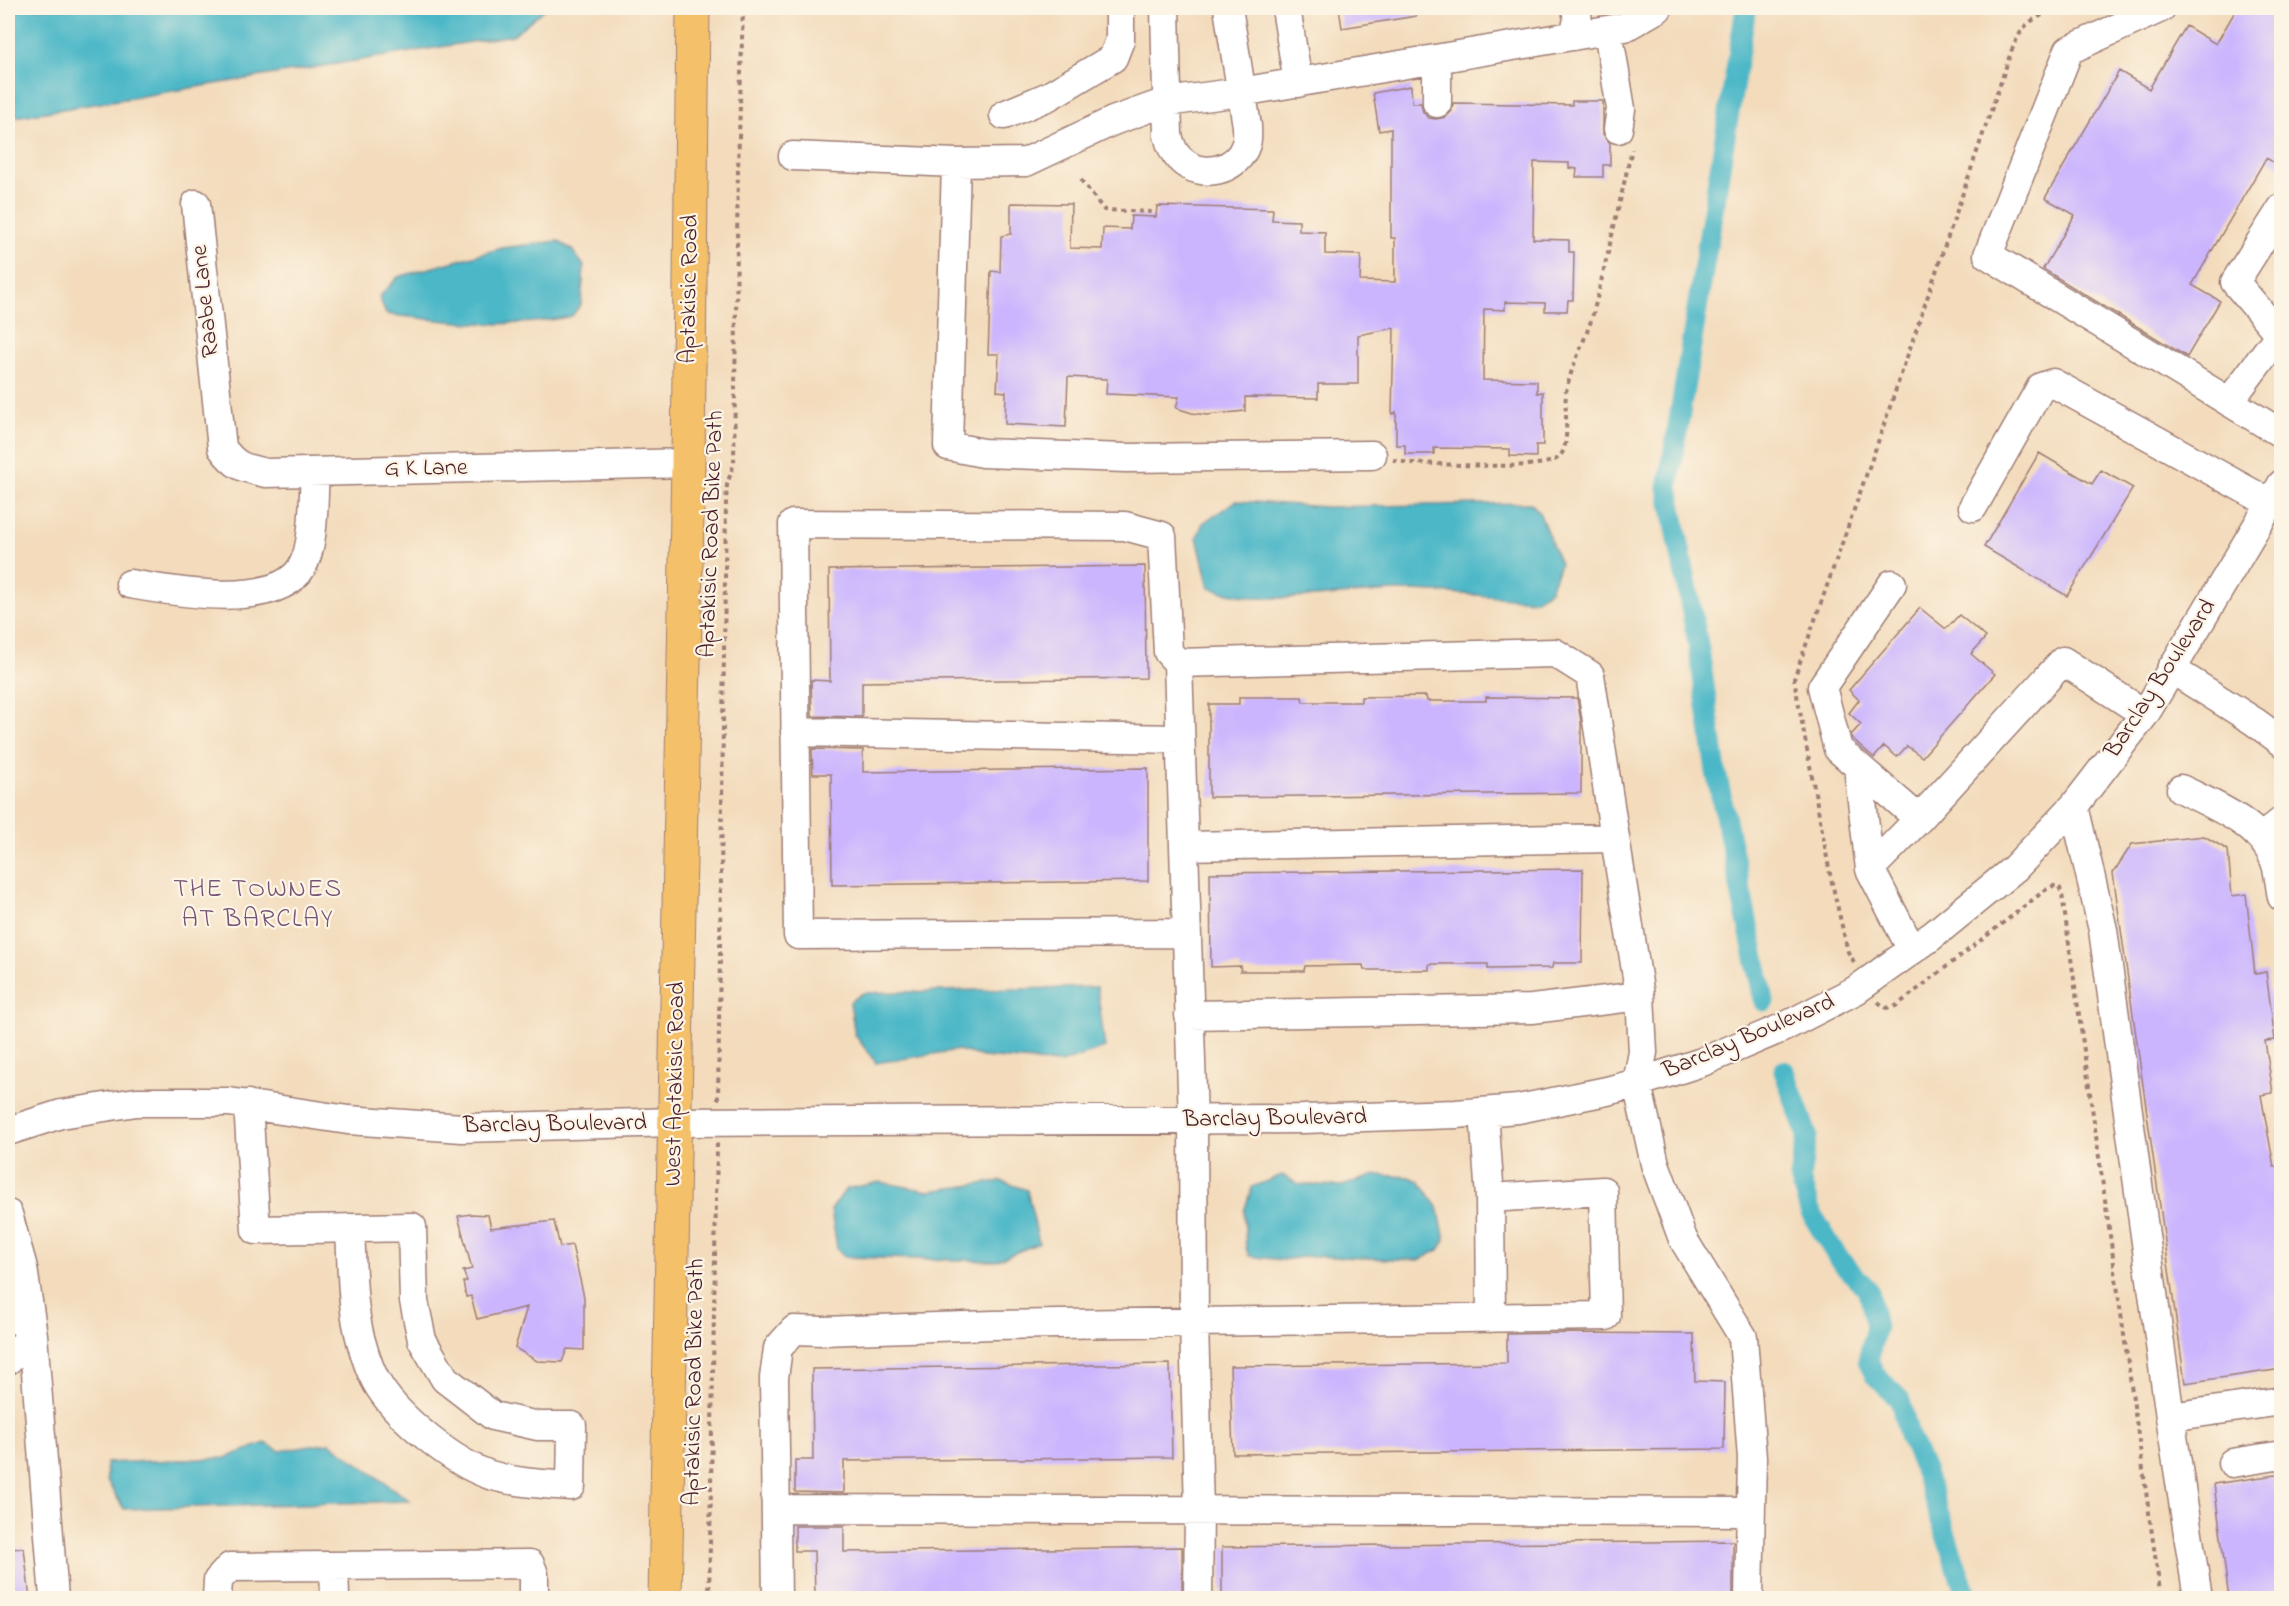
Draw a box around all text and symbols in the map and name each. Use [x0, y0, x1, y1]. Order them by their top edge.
street label: Aptakisic Road [671, 214, 709, 364]
street label: Raabe Lane [183, 243, 229, 359]
street label: Aptakisic Road Bike Path [690, 410, 734, 658]
street label: G K Lane [384, 451, 468, 487]
street label: Barclay Boulevard [2096, 592, 2227, 767]
district label: THE TOWNES AT BARCLAY [173, 871, 343, 939]
street label: West Aptakisic Road [657, 981, 695, 1187]
street label: Barclay Boulevard [1657, 985, 1841, 1090]
street label: Barclay Boulevard [1182, 1100, 1368, 1139]
street label: Barclay Boulevard [462, 1106, 648, 1145]
street label: Aptakisic Road Bike Path [675, 1258, 715, 1506]

